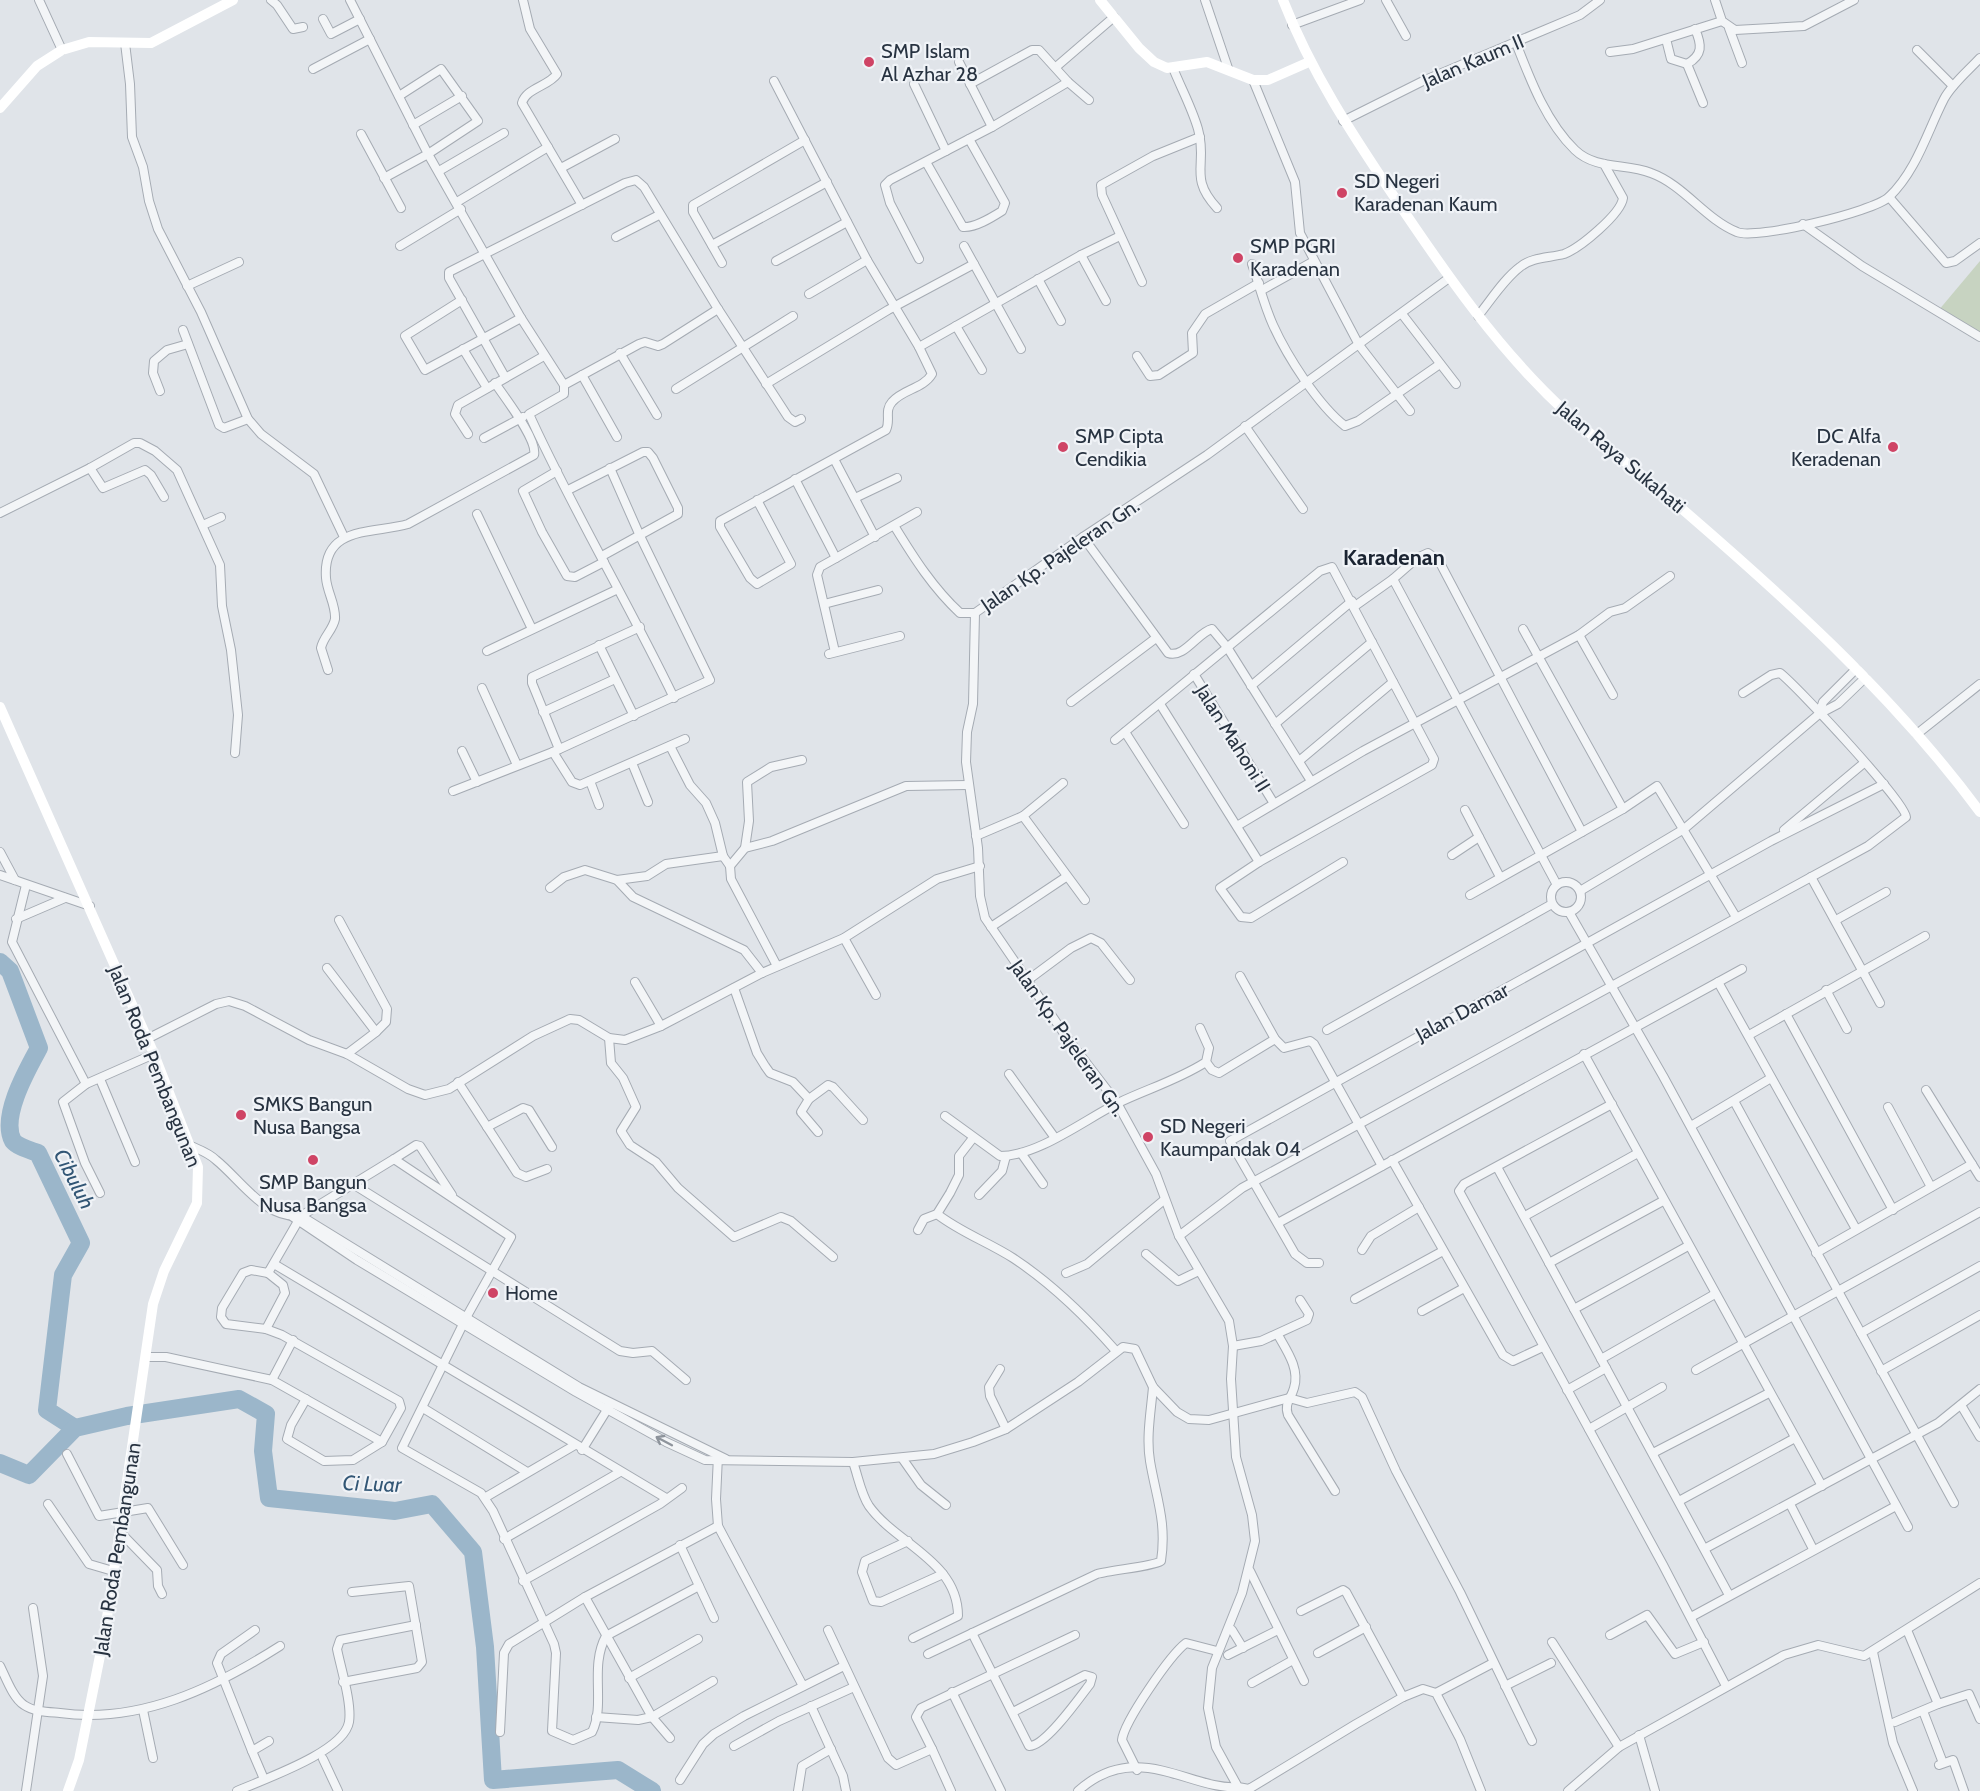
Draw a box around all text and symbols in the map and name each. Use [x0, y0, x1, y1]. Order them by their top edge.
street label: Jalan Kaum II [1418, 29, 1527, 94]
place label: SMP Islam Al Azhar 28 [881, 39, 978, 86]
marker: SMP Islam Al Azhar 28 [862, 55, 876, 69]
place label: SD Negeri Karadenan Kaum [1354, 169, 1497, 216]
marker: SD Negeri Karadenan Kaum [1335, 186, 1349, 200]
place label: SMP PGRI Karadenan [1250, 234, 1340, 281]
marker: SMP PGRI Karadenan [1231, 251, 1245, 265]
street label: Jalan Raya Sukahati [1551, 395, 1691, 518]
place label: SMP Cipta Cendikia [1075, 424, 1164, 471]
place label: DC Alfa Keradenan [1791, 424, 1881, 471]
marker: SMP Cipta Cendikia [1056, 440, 1070, 454]
marker: DC Alfa Keradenan [1886, 440, 1900, 454]
street label: Jalan Kp. Pajeleran Gn. [975, 493, 1144, 617]
district label: Karadenan [1343, 544, 1445, 571]
street label: Jalan Mahoni II [1190, 679, 1276, 796]
street label: Jalan Kp. Pajeleran Gn. [1004, 954, 1131, 1121]
street label: Jalan Roda Pembangunan [103, 961, 207, 1170]
street label: Jalan Damar [1410, 977, 1513, 1047]
place label: SMKS Bangun Nusa Bangsa [253, 1092, 373, 1139]
marker: SMKS Bangun Nusa Bangsa [234, 1108, 248, 1122]
place label: SD Negeri Kaumpandak 04 [1160, 1114, 1301, 1161]
marker: SD Negeri Kaumpandak 04 [1141, 1130, 1155, 1144]
water label: Cibuluh [49, 1145, 100, 1213]
marker: SMP Bangun Nusa Bangsa [306, 1153, 320, 1167]
place label: SMP Bangun Nusa Bangsa [259, 1170, 367, 1217]
place label: Home [505, 1281, 558, 1305]
marker: Home [486, 1286, 500, 1300]
one-way arrow [655, 1435, 673, 1446]
street label: Jalan Roda Pembangunan [88, 1441, 146, 1658]
water label: Ci Luar [342, 1470, 403, 1497]

